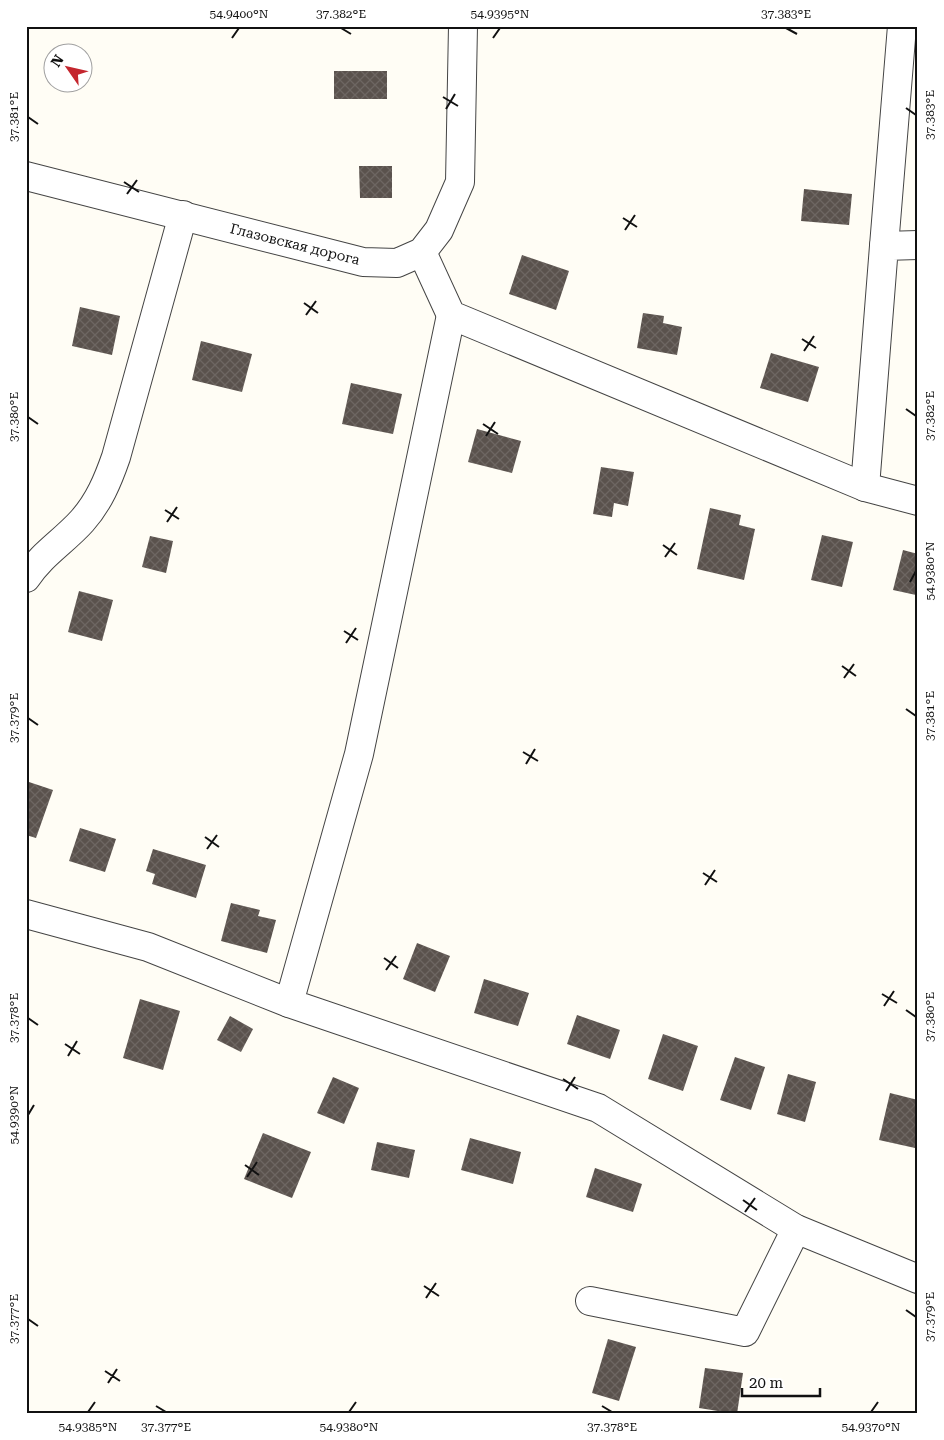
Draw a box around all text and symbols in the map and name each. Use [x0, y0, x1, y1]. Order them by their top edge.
text: 54.9400°N [210, 7, 269, 21]
text: 37.382°E [316, 7, 366, 21]
text: 54.9395°N [471, 7, 530, 21]
text: 37.383°E [761, 7, 811, 21]
north arrow [42, 42, 92, 92]
text: N [48, 52, 67, 70]
text: 37.383°E [923, 90, 937, 140]
text: 37.381°E [7, 92, 21, 142]
street label: Глазовская дорога [229, 220, 362, 268]
text: 37.382°E [923, 391, 937, 441]
text: 37.380°E [7, 392, 21, 442]
text: 54.9380°N [923, 541, 937, 600]
text: 37.381°E [923, 691, 937, 741]
text: 37.379°E [7, 693, 21, 743]
text: 37.380°E [923, 992, 937, 1042]
text: 37.378°E [7, 993, 21, 1043]
text: 54.9390°N [7, 1085, 21, 1144]
text: 37.379°E [923, 1292, 937, 1342]
text: 37.377°E [7, 1294, 21, 1344]
scale bar [742, 1365, 819, 1397]
text: 20 m [749, 1374, 784, 1392]
text: 54.9385°N [59, 1420, 118, 1434]
text: 37.377°E [141, 1420, 191, 1434]
text: 54.9380°N [320, 1420, 379, 1434]
text: 37.378°E [587, 1420, 637, 1434]
text: 54.9370°N [842, 1420, 901, 1434]

